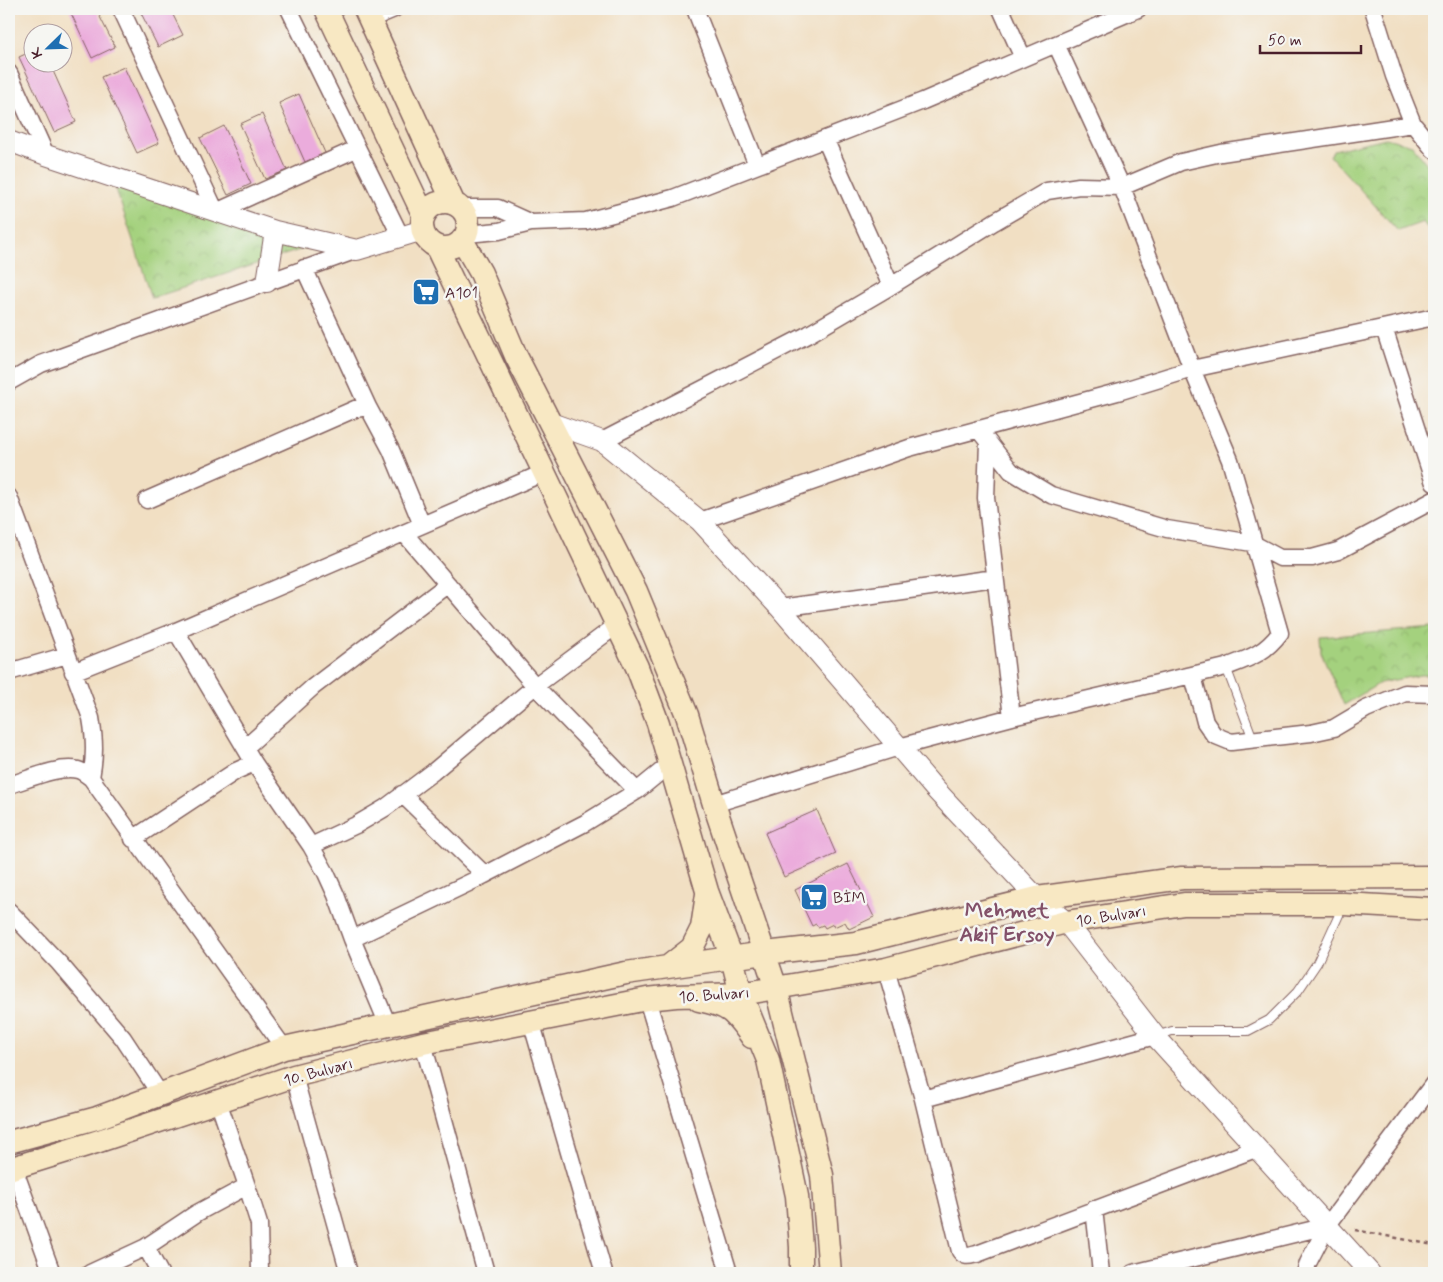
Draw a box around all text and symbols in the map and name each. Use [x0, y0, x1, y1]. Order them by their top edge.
north arrow [22, 22, 72, 72]
scale bar [1260, 22, 1362, 54]
text: 50 m [1268, 31, 1302, 51]
text: K [26, 44, 47, 61]
supermarket icon: A101 [411, 277, 441, 307]
place label: A101 [445, 283, 478, 304]
supermarket icon: BİM [799, 882, 829, 912]
place label: BİM [833, 888, 866, 909]
district label: Mehmet Akif Ersoy [960, 897, 1055, 949]
street label: 10. Bulvarı [1075, 901, 1148, 932]
street label: 10. Bulvarı [678, 983, 750, 1008]
street label: 10. Bulvarı [281, 1053, 355, 1092]

